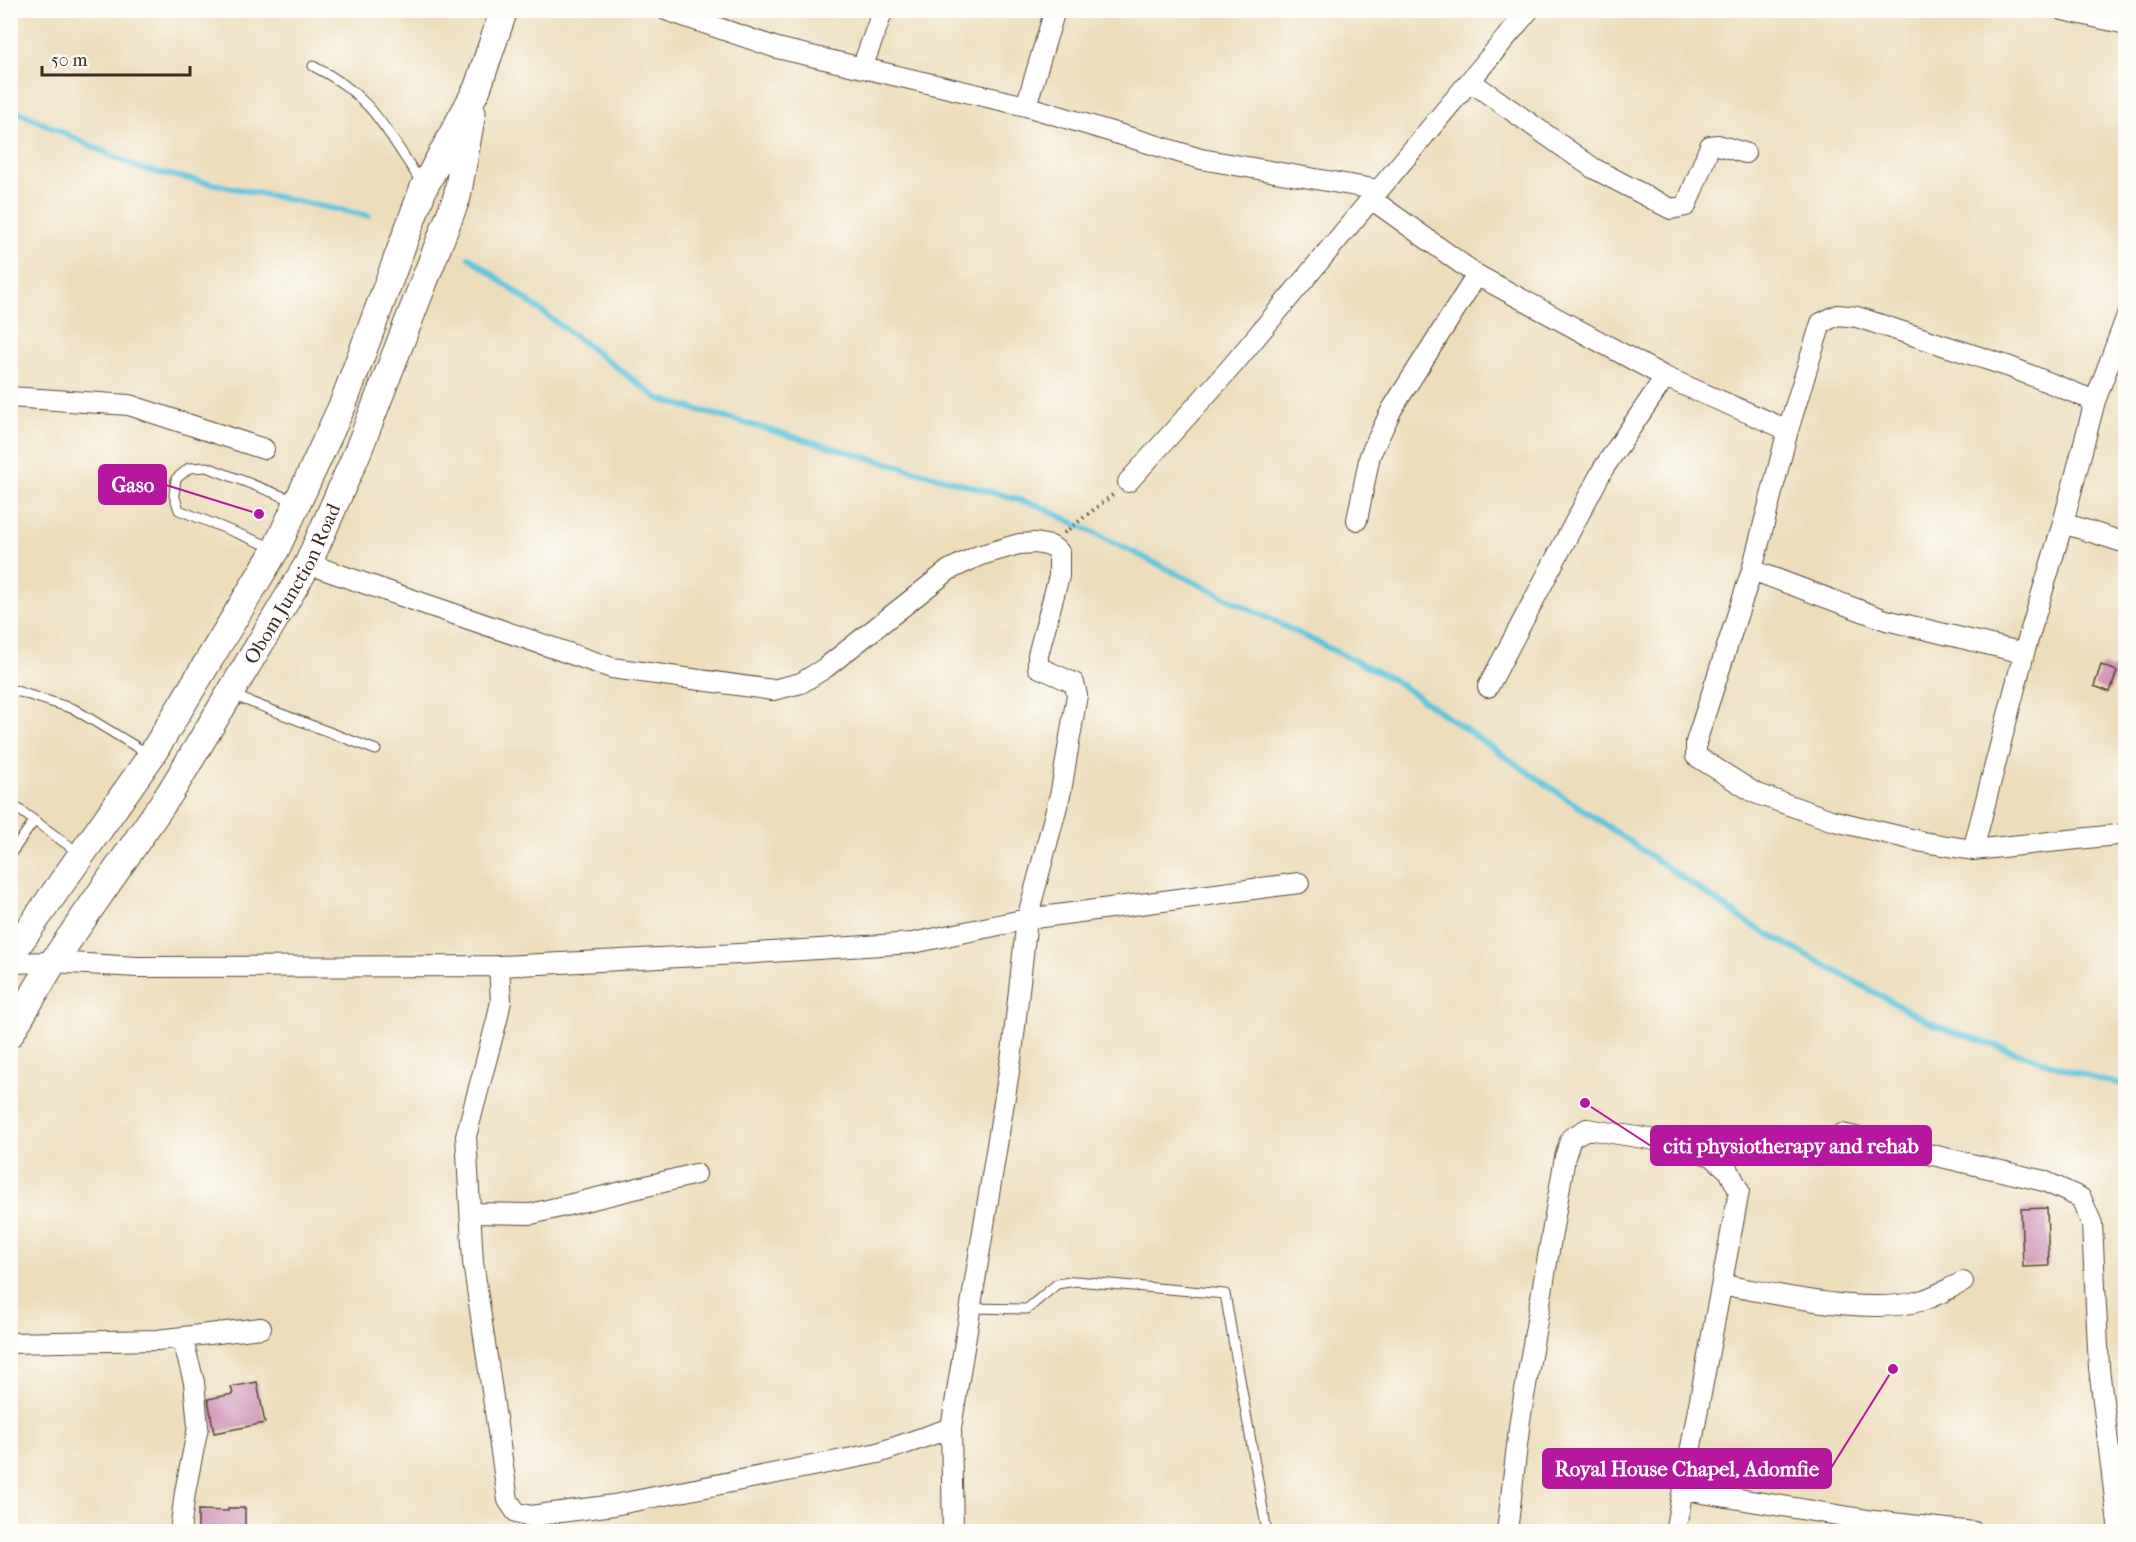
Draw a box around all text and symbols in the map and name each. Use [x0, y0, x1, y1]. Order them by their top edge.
scale bar [42, 39, 190, 77]
text: 50 m [51, 50, 88, 71]
callout: Gaso [99, 465, 166, 504]
text: Gaso [112, 473, 155, 497]
street label: Obom Junction Road [239, 499, 345, 668]
callout: citi physiotherapy and rehab [1651, 1126, 1931, 1165]
text: citi physiotherapy and rehab [1663, 1134, 1919, 1158]
callout: Royal House Chapel, Adomfie [1543, 1449, 1831, 1488]
text: Royal House Chapel, Adomfie [1555, 1457, 1820, 1481]

